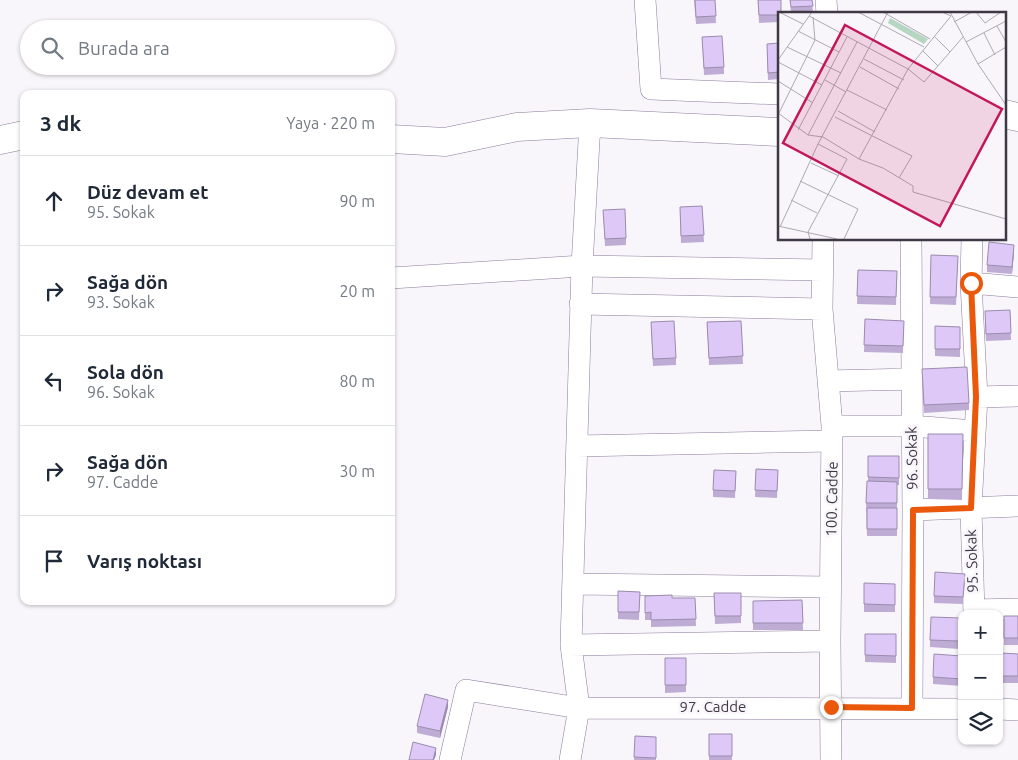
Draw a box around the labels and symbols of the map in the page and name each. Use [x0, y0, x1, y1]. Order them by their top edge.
inset map [778, 12, 1006, 240]
route start [960, 272, 983, 295]
street label: 96. Sokak [902, 426, 921, 490]
street label: 100. Cadde [822, 461, 841, 537]
street label: 95. Sokak [962, 529, 981, 593]
route end [820, 696, 843, 719]
street label: 97. Cadde [680, 698, 746, 715]

